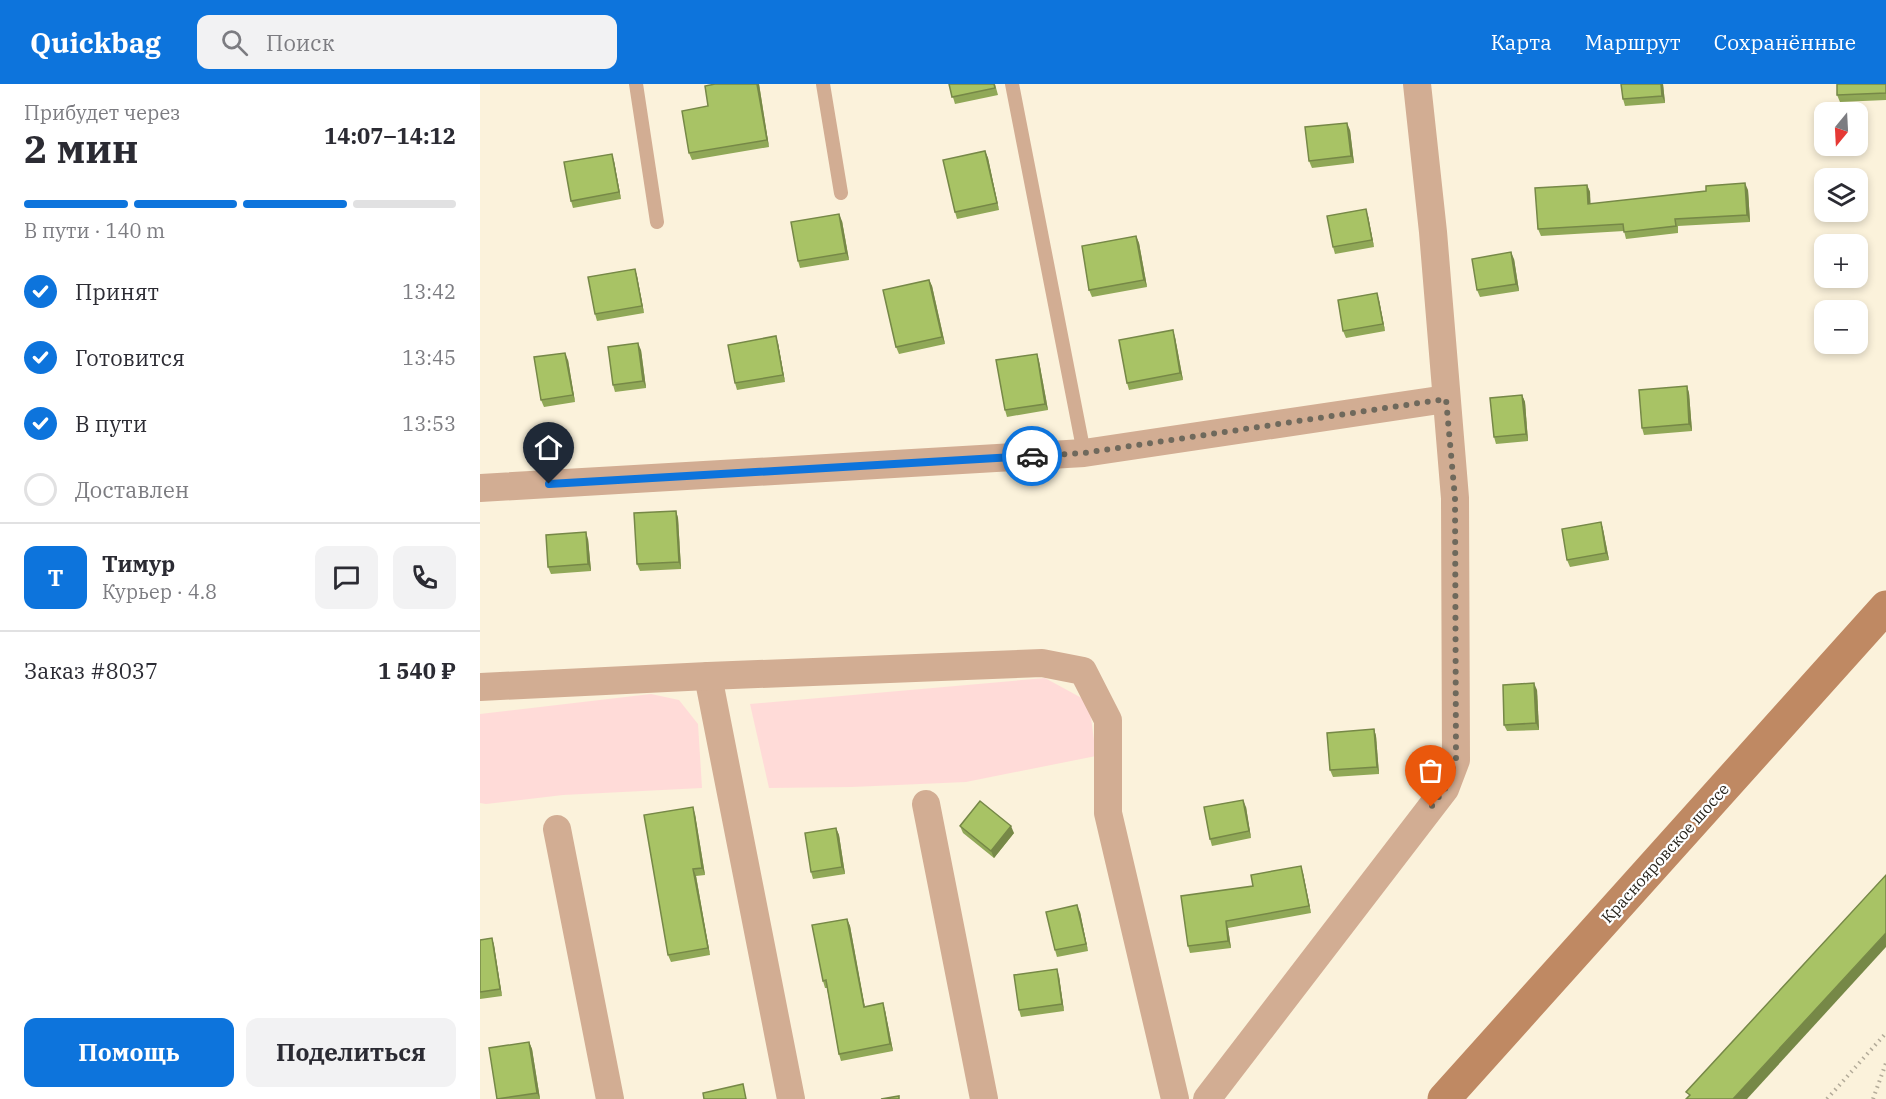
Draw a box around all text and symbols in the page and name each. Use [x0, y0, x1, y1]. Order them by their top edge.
search box [197, 15, 617, 69]
text: Quickbag [30, 24, 161, 61]
icon: search [218, 26, 251, 59]
text: Поиск [266, 28, 334, 57]
text: Карта [1491, 28, 1552, 56]
text: Маршрут [1585, 28, 1681, 56]
text: Сохранённые [1714, 28, 1856, 56]
text: Прибудет через [24, 99, 180, 126]
north arrow [1814, 102, 1868, 156]
map controls [1814, 102, 1868, 354]
text: 14:07–14:12 [324, 121, 456, 150]
text: 2 мин [24, 123, 138, 174]
button: layers [1814, 168, 1868, 222]
text: В пути · 140 m [24, 217, 165, 244]
button: + [1814, 234, 1868, 288]
icon: check [24, 275, 57, 308]
text: Принят [75, 277, 159, 306]
text: 13:42 [402, 278, 456, 305]
button: − [1814, 300, 1868, 354]
icon: check [24, 341, 57, 374]
text: Готовится [75, 343, 185, 372]
text: 13:45 [402, 344, 456, 371]
icon: check [24, 407, 57, 440]
text: В пути [75, 409, 147, 438]
text: 13:53 [402, 410, 456, 437]
pin [523, 422, 574, 484]
courier [1002, 426, 1062, 486]
icon: home [532, 431, 565, 464]
icon: car [1016, 440, 1049, 473]
text: Доставлен [75, 475, 189, 504]
button: chat [315, 546, 378, 609]
button: phone [393, 546, 456, 609]
text: Тимур [102, 549, 175, 578]
text: Т [48, 563, 63, 592]
text: Курьер · 4.8 [102, 578, 217, 605]
text: Заказ #8037 [24, 656, 158, 685]
text: 1 540 ₽ [378, 656, 456, 685]
pin [1405, 745, 1456, 807]
icon: bag [1414, 754, 1447, 787]
street label: Краснояровское шоссе [1597, 779, 1733, 927]
button: Помощь [24, 1018, 234, 1087]
button: Поделиться [246, 1018, 456, 1087]

